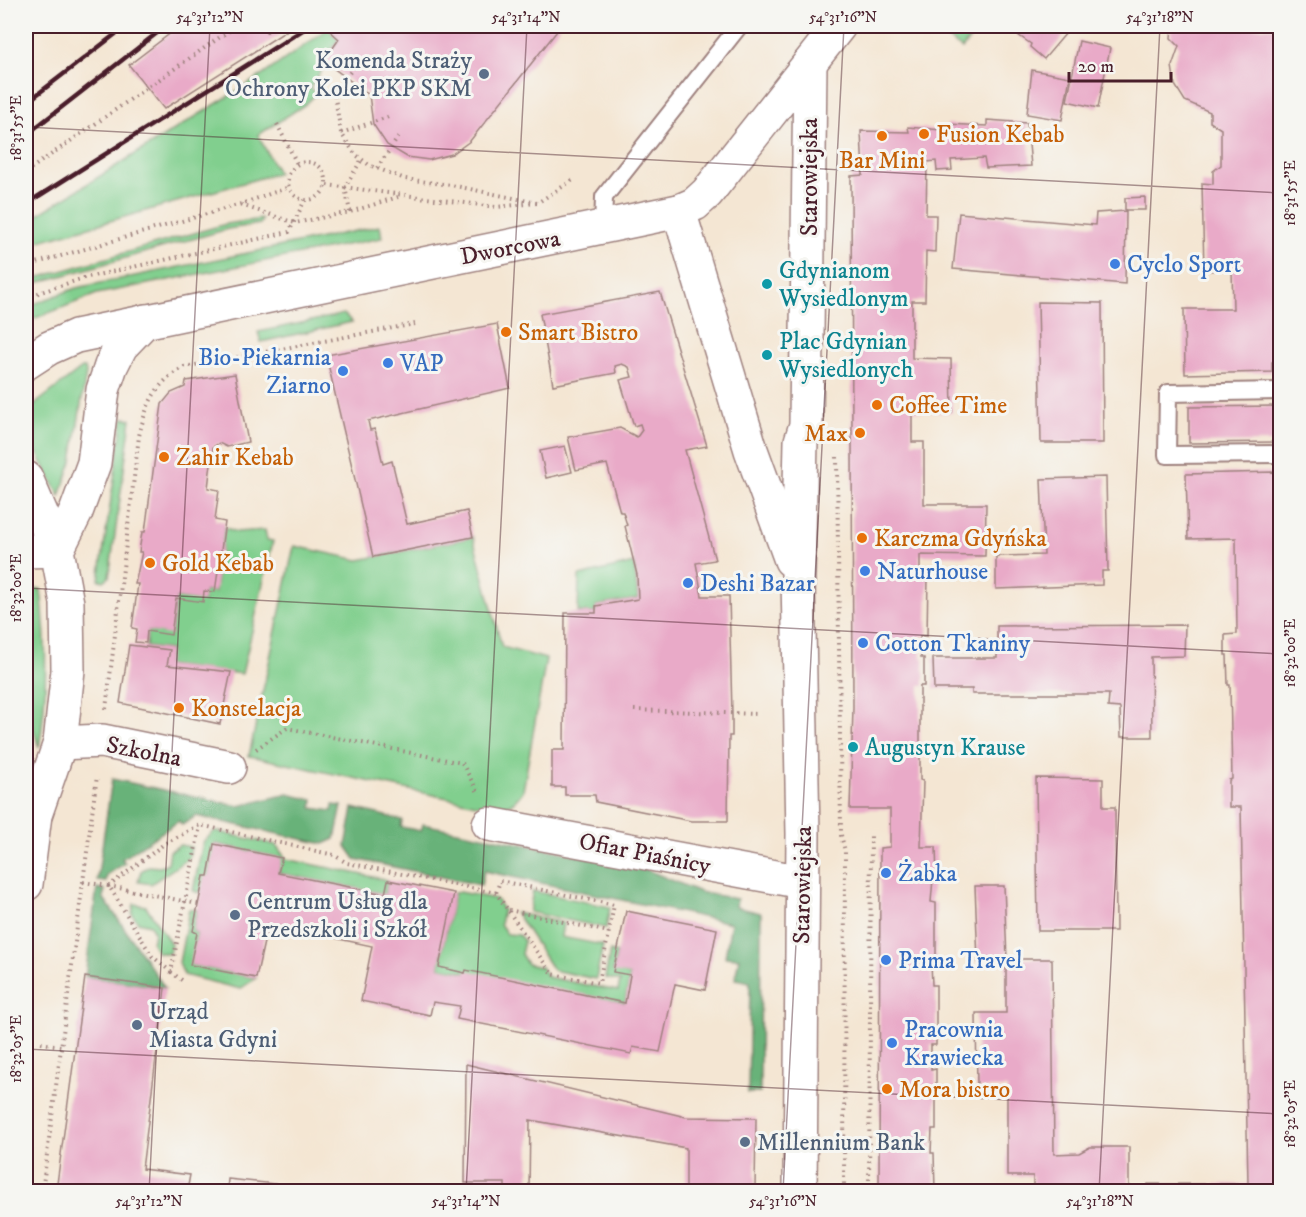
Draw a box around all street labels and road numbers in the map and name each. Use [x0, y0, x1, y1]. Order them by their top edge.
street label: Starowiejska [795, 117, 825, 236]
street label: Dworcowa [458, 223, 563, 272]
street label: Szkolna [104, 730, 185, 774]
street label: Starowiejska [787, 825, 819, 944]
street label: Ofiar Piaśnicy [576, 827, 714, 882]

